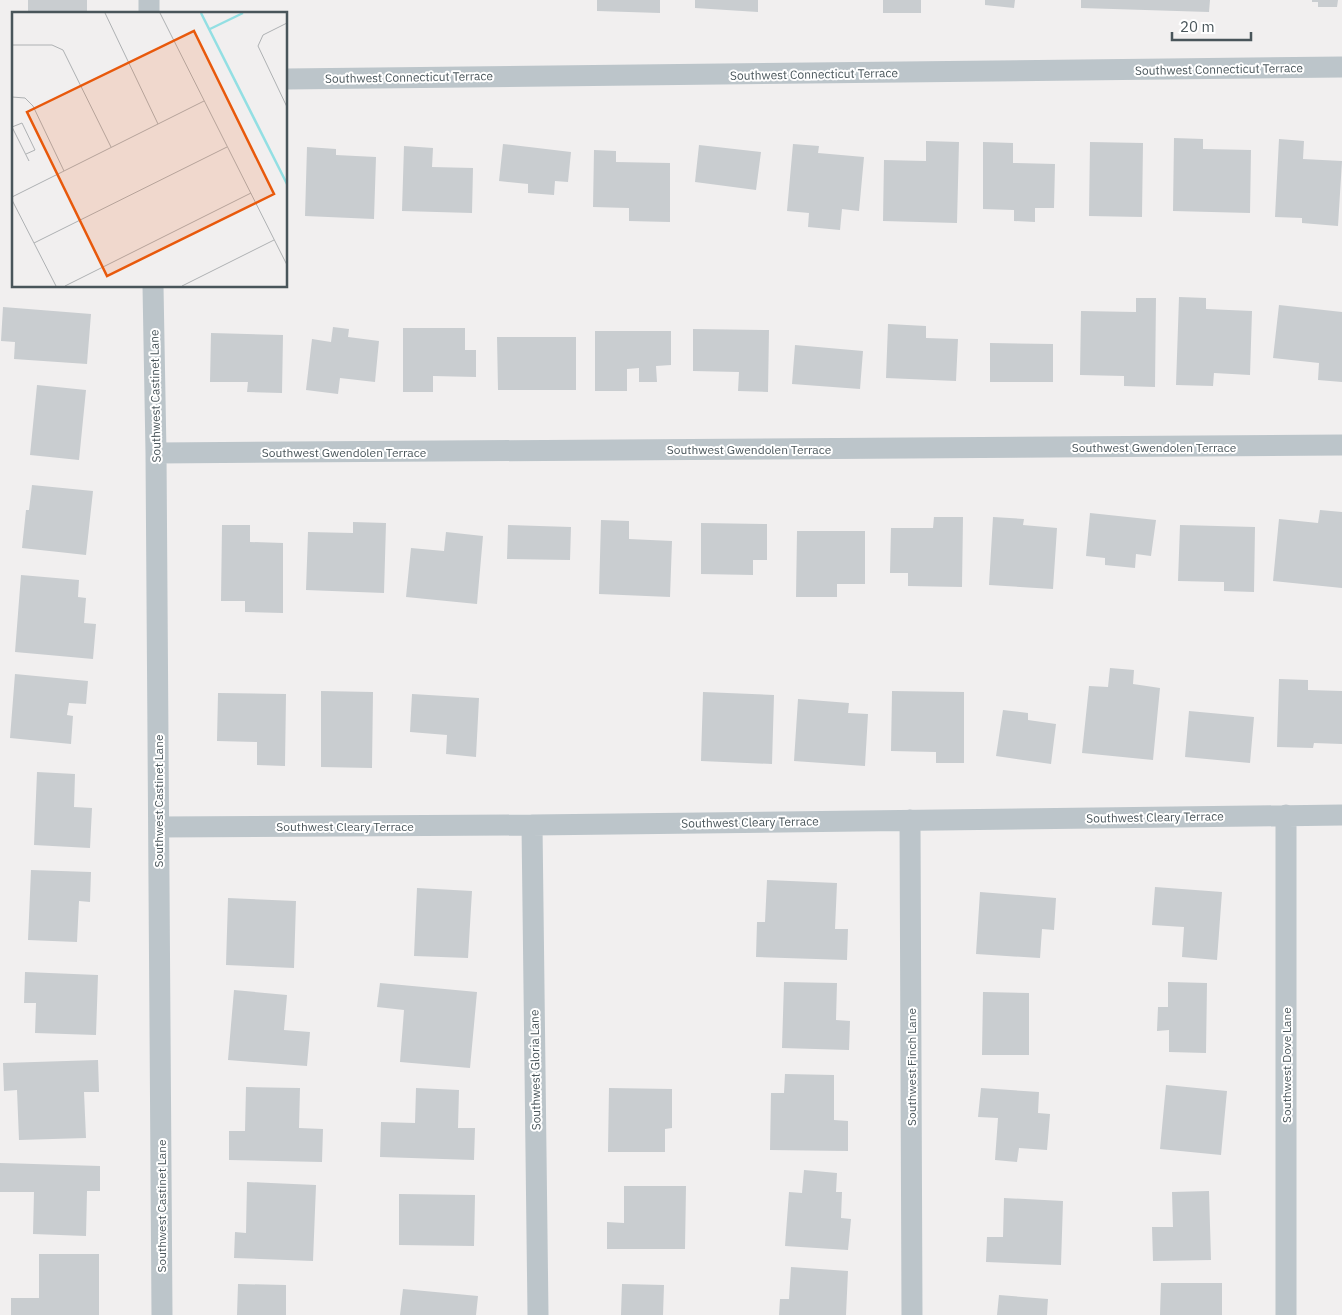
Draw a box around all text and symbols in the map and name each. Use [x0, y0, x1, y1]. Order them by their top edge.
scale bar [1172, 10, 1251, 42]
inset map [12, 12, 288, 288]
text: 20 m [1180, 17, 1215, 36]
street label: Southwest Connecticut Terrace [1135, 60, 1303, 78]
street label: Southwest Connecticut Terrace [730, 65, 898, 83]
street label: Southwest Connecticut Terrace [325, 68, 493, 86]
street label: Southwest Castinet Lane [146, 329, 164, 463]
street label: Southwest Gwendolen Terrace [1072, 440, 1237, 455]
street label: Southwest Gwendolen Terrace [667, 442, 832, 457]
street label: Southwest Gwendolen Terrace [262, 445, 427, 460]
street label: Southwest Castinet Lane [151, 734, 166, 868]
street label: Southwest Cleary Terrace [1086, 808, 1224, 826]
street label: Southwest Cleary Terrace [681, 813, 819, 831]
street label: Southwest Cleary Terrace [276, 819, 414, 834]
street label: Southwest Dove Lane [1279, 1007, 1294, 1123]
street label: Southwest Finch Lane [904, 1008, 919, 1126]
street label: Southwest Gloria Lane [526, 1009, 544, 1131]
street label: Southwest Castinet Lane [154, 1139, 169, 1273]

